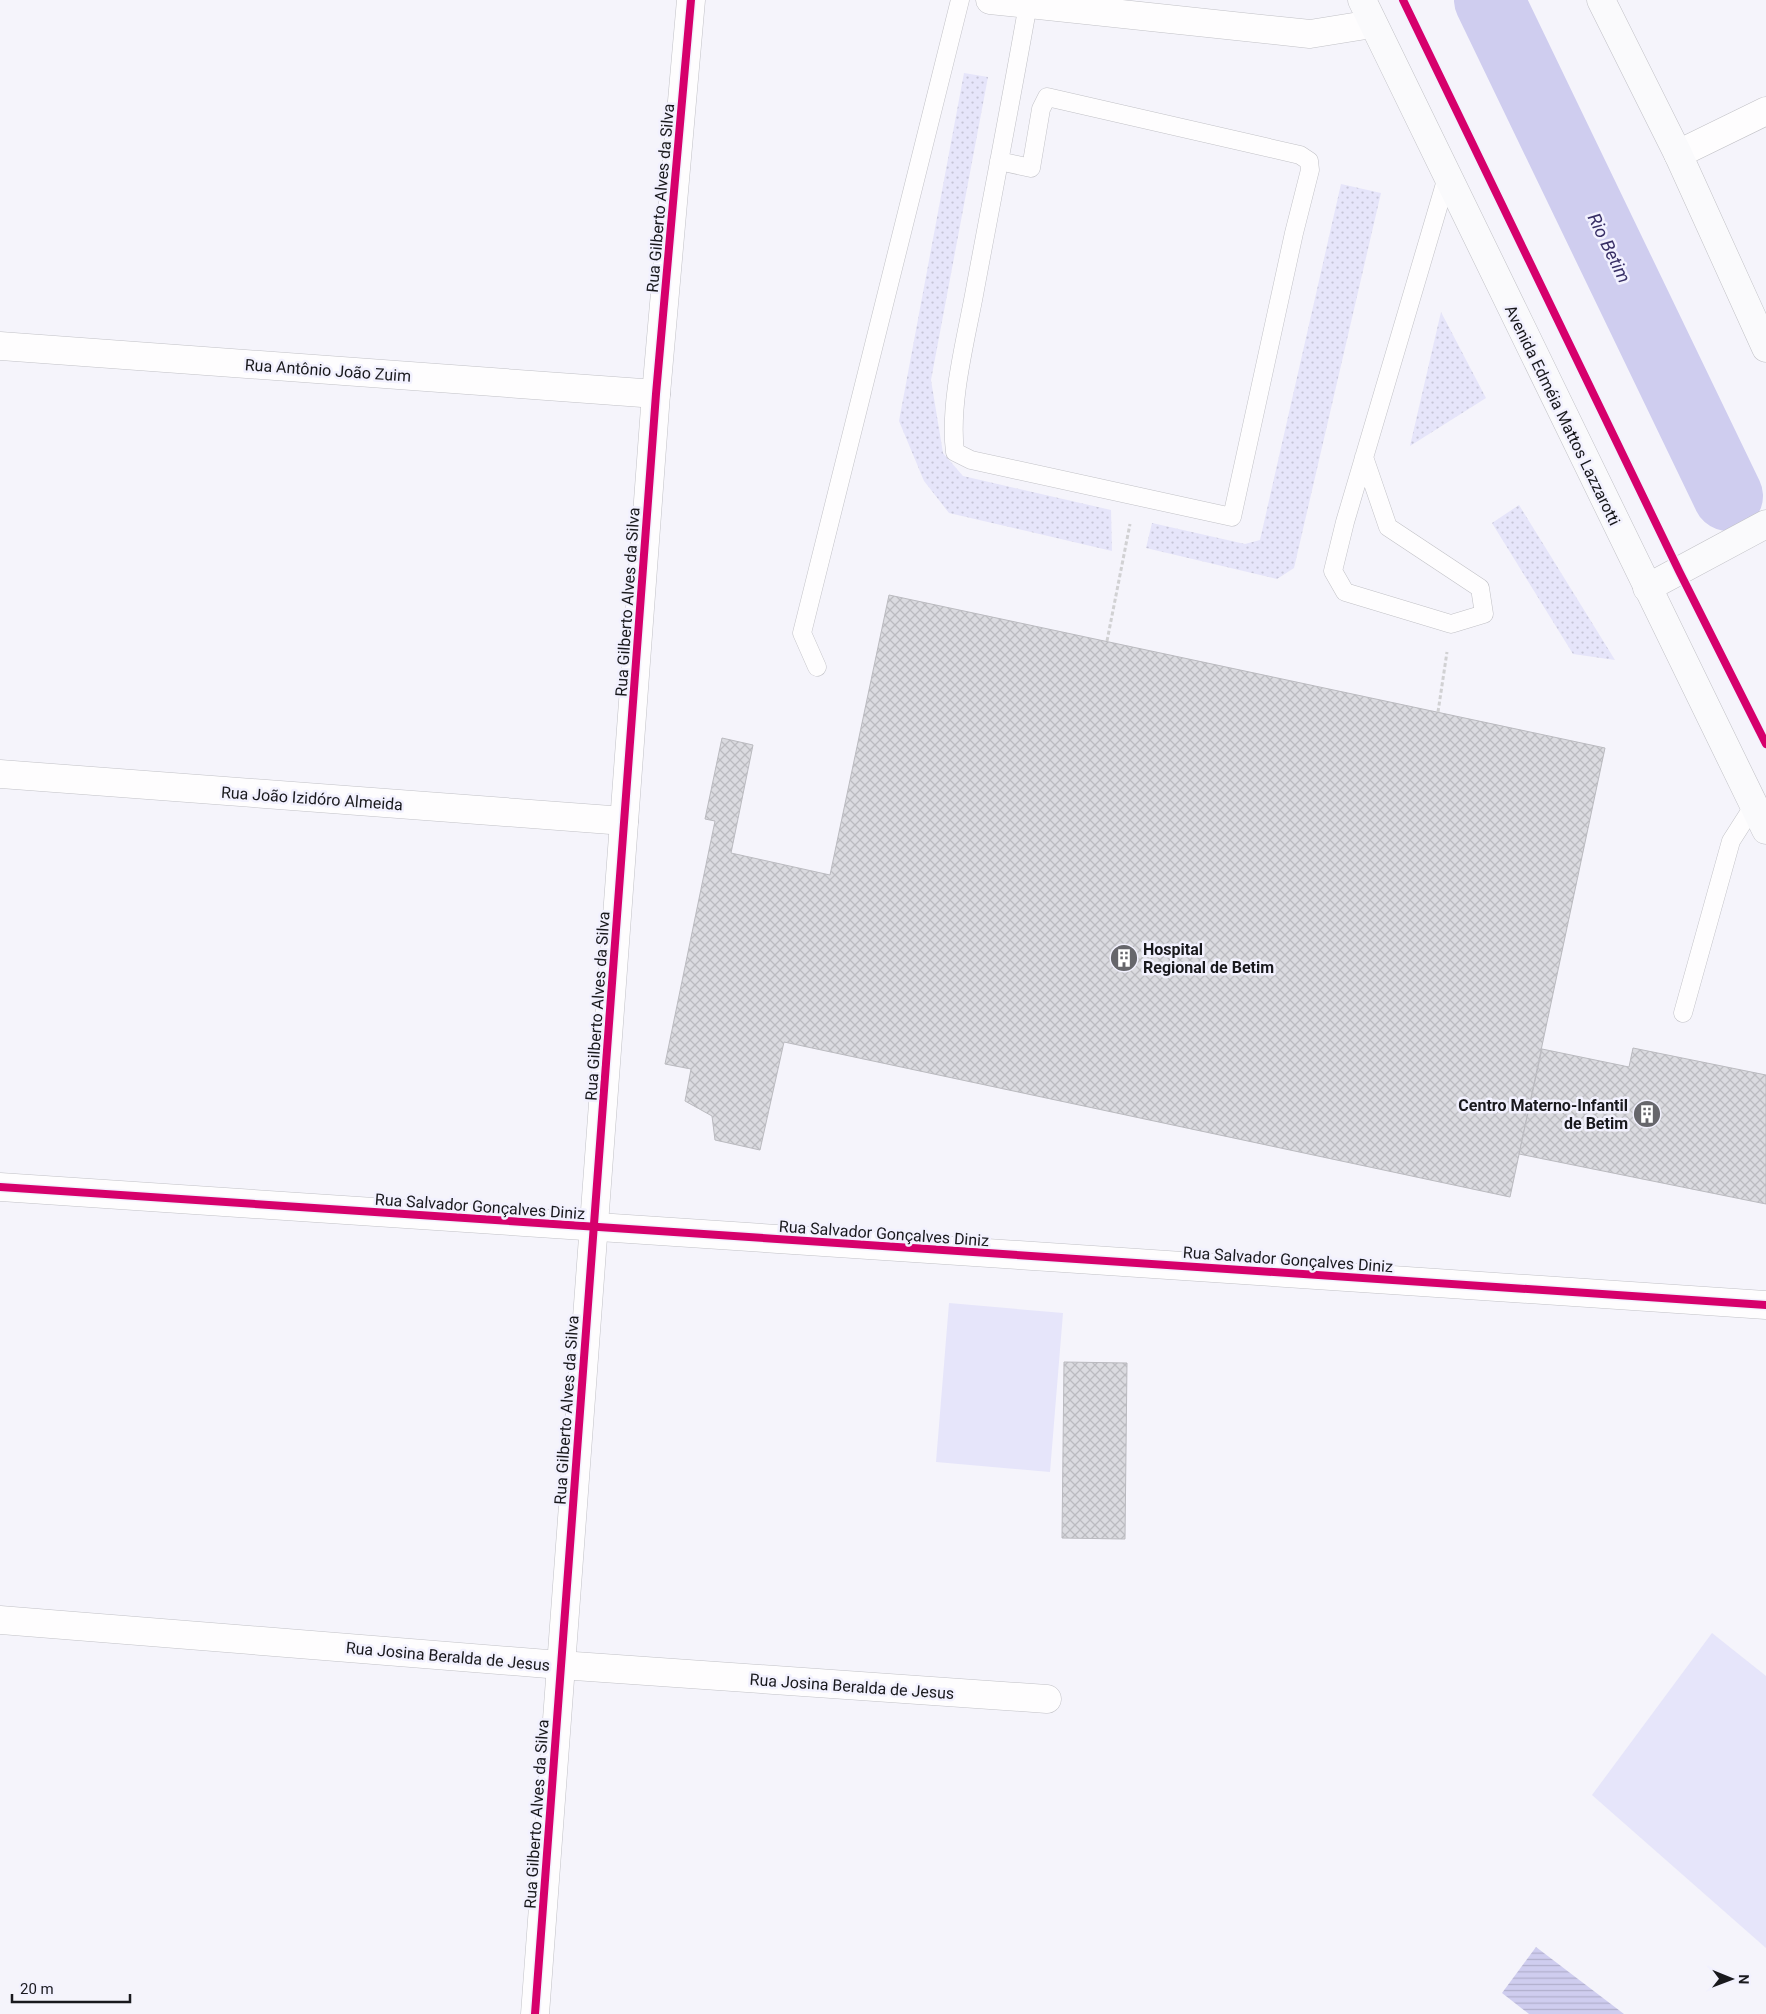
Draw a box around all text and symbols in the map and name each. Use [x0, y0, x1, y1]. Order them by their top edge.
street label: Rua Gilberto Alves da Silva [643, 103, 678, 293]
water label: Rio Betim [1584, 210, 1635, 286]
street label: Avenida Edméia Mattos Lazzarotti [1501, 302, 1624, 528]
street label: Rua Antônio João Zuim [244, 355, 412, 386]
street label: Rua Gilberto Alves da Silva [611, 507, 644, 697]
street label: Rua João Izidóro Almeida [220, 783, 404, 814]
street label: Rua Gilberto Alves da Silva [581, 911, 614, 1101]
place label: Hospital Regional de Betim [1143, 940, 1274, 977]
building icon: Hospital Regional de Betim [1109, 943, 1139, 973]
place label: Centro Materno-Infantil de Betim [1458, 1096, 1628, 1133]
building icon: Centro Materno-Infantil de Betim [1632, 1099, 1662, 1129]
street label: Rua Salvador Gonçalves Diniz [374, 1190, 586, 1223]
street label: Rua Salvador Gonçalves Diniz [778, 1217, 990, 1250]
street label: Rua Salvador Gonçalves Diniz [1182, 1243, 1394, 1276]
street label: Rua Gilberto Alves da Silva [550, 1315, 583, 1505]
street label: Rua Josina Beralda de Jesus [345, 1638, 551, 1675]
street label: Rua Josina Beralda de Jesus [749, 1670, 955, 1703]
street label: Rua Gilberto Alves da Silva [520, 1719, 553, 1909]
north arrow [1706, 1954, 1756, 2004]
scale bar [12, 1972, 130, 2004]
text: N [1736, 1974, 1752, 1984]
text: 20 m [20, 1980, 54, 1998]

